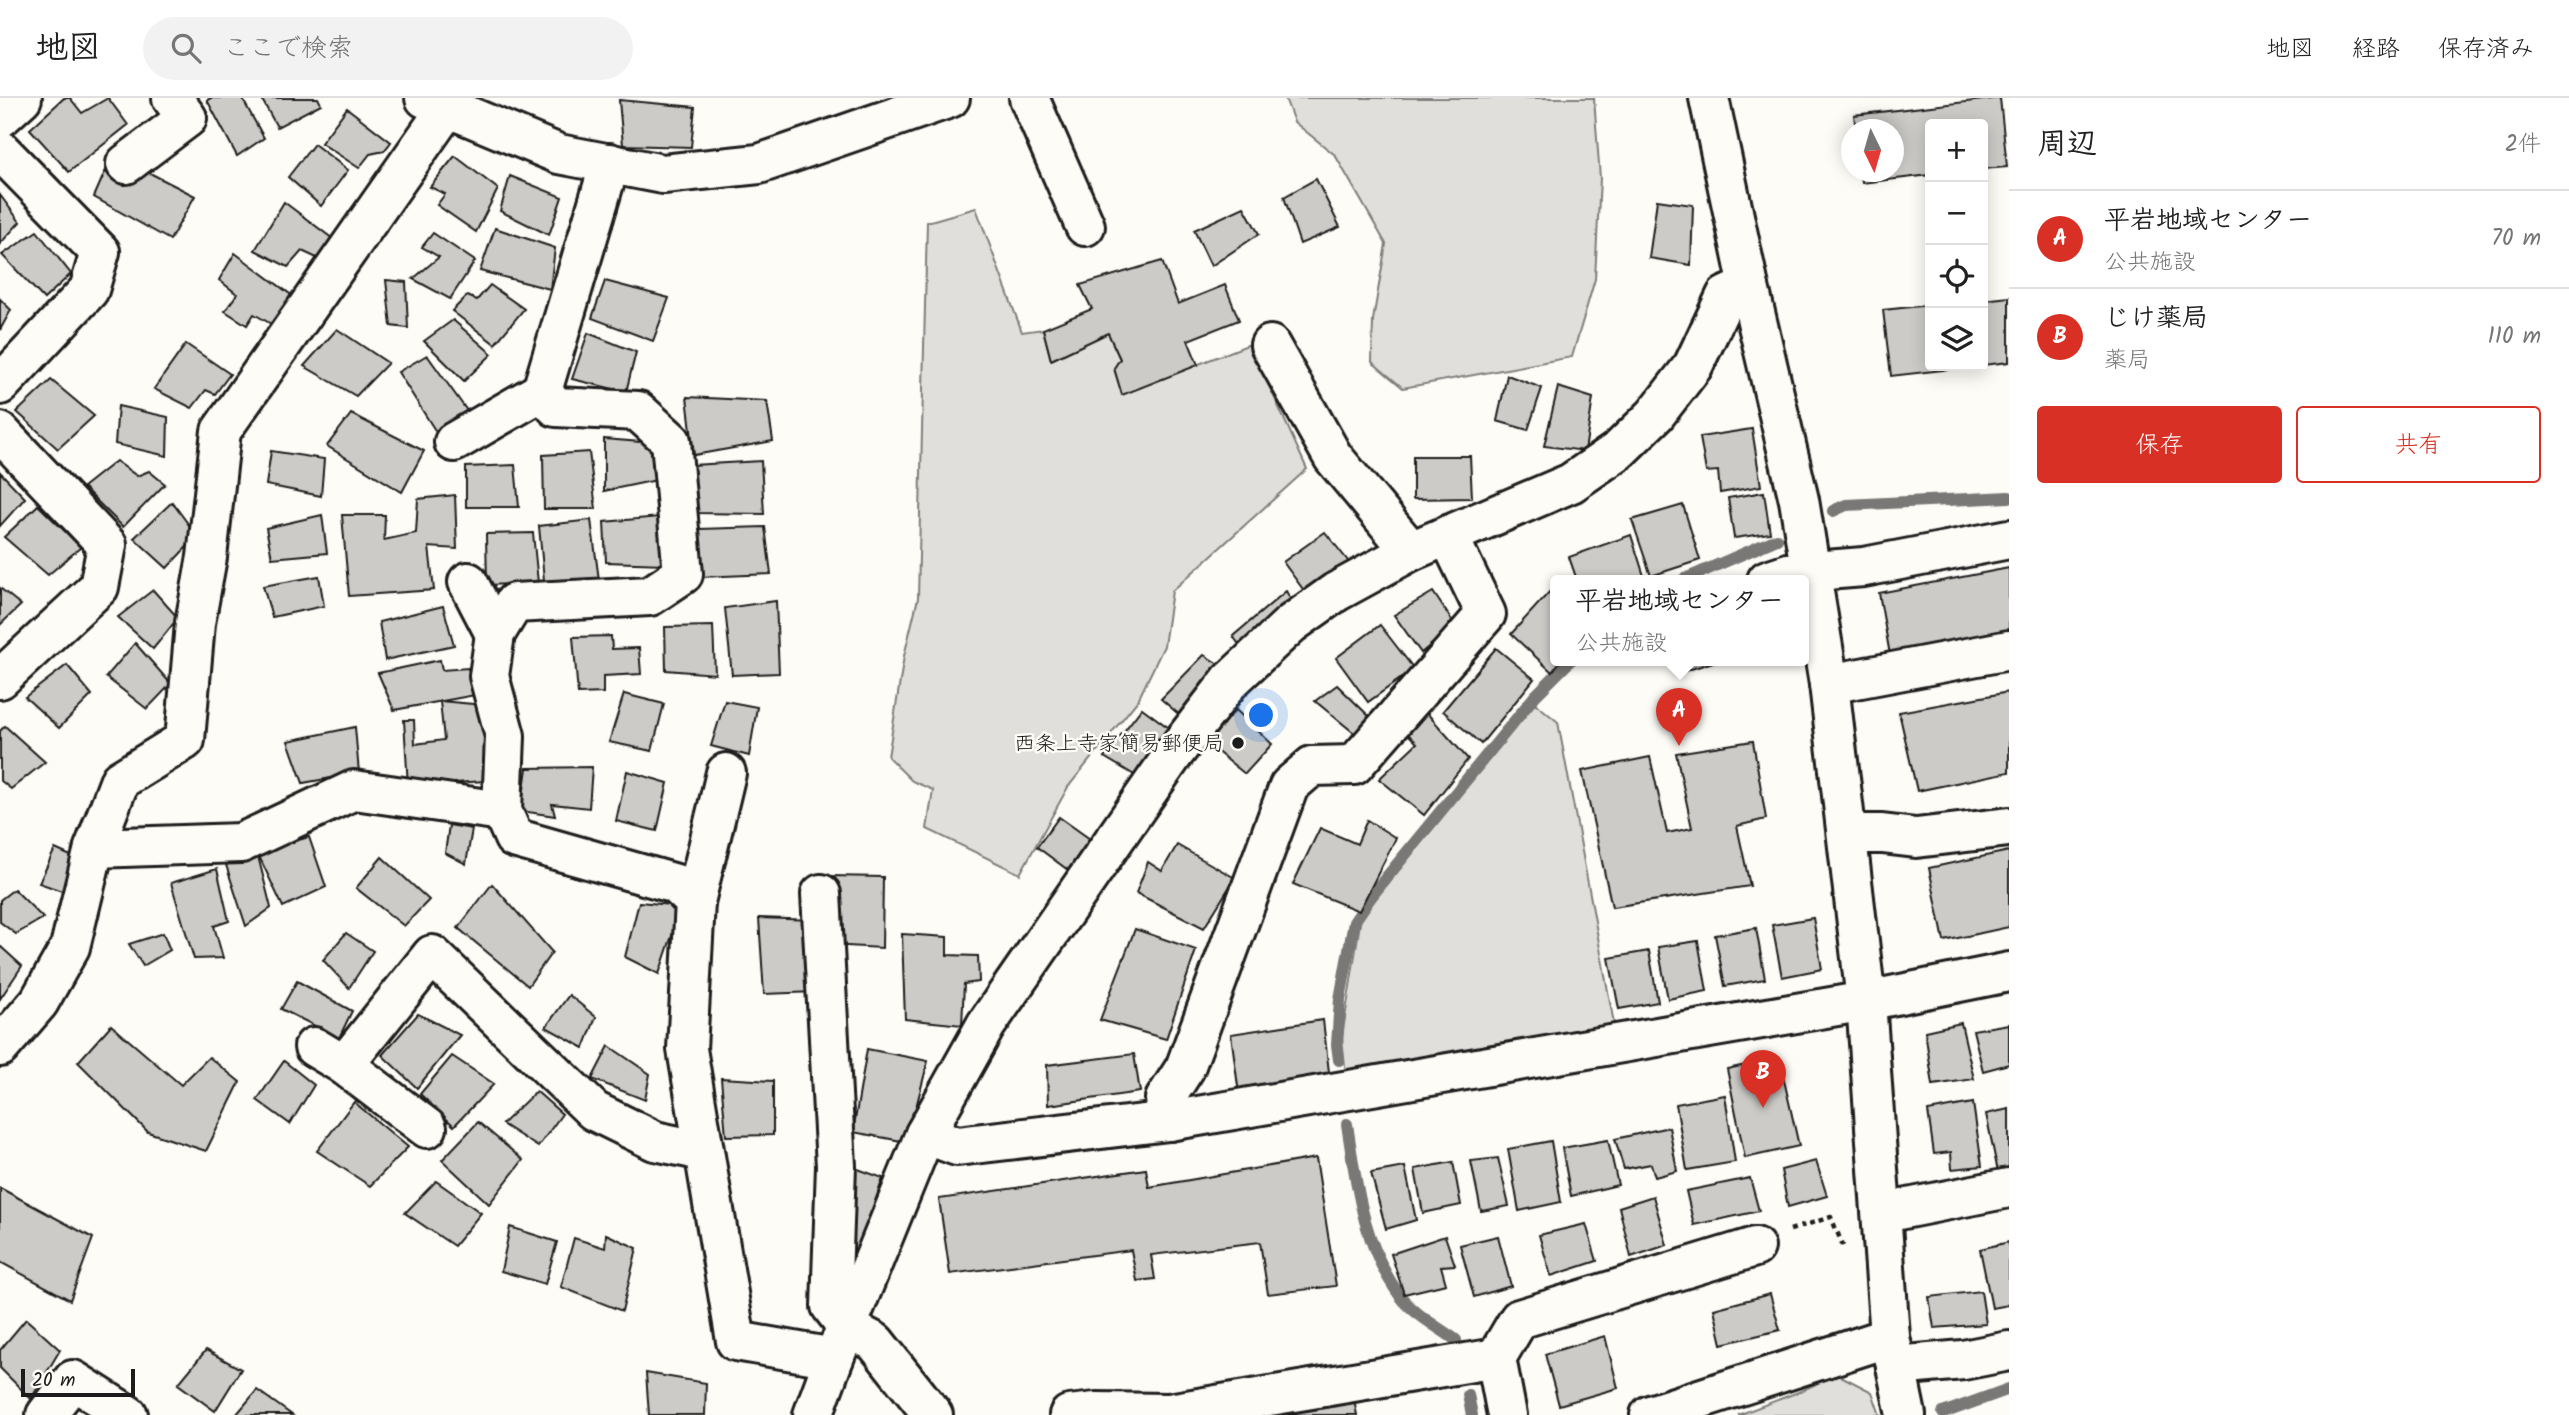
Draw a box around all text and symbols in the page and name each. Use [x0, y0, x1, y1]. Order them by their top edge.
search box [143, 17, 633, 80]
text: 地図 [35, 23, 101, 76]
text: ここで検索 [223, 28, 353, 70]
icon: search [167, 29, 205, 67]
text: 地図 [2266, 30, 2314, 69]
text: 経路 [2352, 30, 2400, 69]
text: 保存済み [2438, 30, 2534, 69]
north arrow [1841, 119, 1904, 182]
map controls [1925, 119, 1988, 371]
button: + [1925, 119, 1988, 182]
text: 周辺 [2037, 121, 2097, 169]
text: 2件 [2505, 127, 2541, 163]
button: − [1925, 182, 1988, 245]
text: 平岩地域センター [2104, 200, 2312, 242]
text: A [2053, 221, 2067, 257]
text: 70 m [2491, 221, 2541, 257]
button: locate [1925, 245, 1988, 308]
text: 公共施設 [2104, 245, 2196, 281]
text: じけ薬局 [2104, 298, 2208, 340]
button: layers [1925, 308, 1988, 371]
text: B [2053, 319, 2067, 355]
text: 110 m [2488, 319, 2541, 355]
text: 薬局 [2104, 343, 2150, 379]
button: 保存 [2037, 406, 2282, 483]
button: 共有 [2296, 406, 2541, 483]
popup [1550, 575, 1809, 666]
text: 平岩地域センター [1575, 581, 1784, 623]
text: 公共施設 [1575, 626, 1667, 662]
pin: A [1656, 688, 1702, 746]
your location [1244, 698, 1278, 732]
place label: 西条上寺家簡易郵便局 [1014, 728, 1224, 761]
marker: 西条上寺家簡易郵便局 [1230, 735, 1246, 751]
pin: B [1740, 1050, 1786, 1108]
scale bar [21, 1366, 135, 1398]
text: 20 m [32, 1366, 75, 1396]

